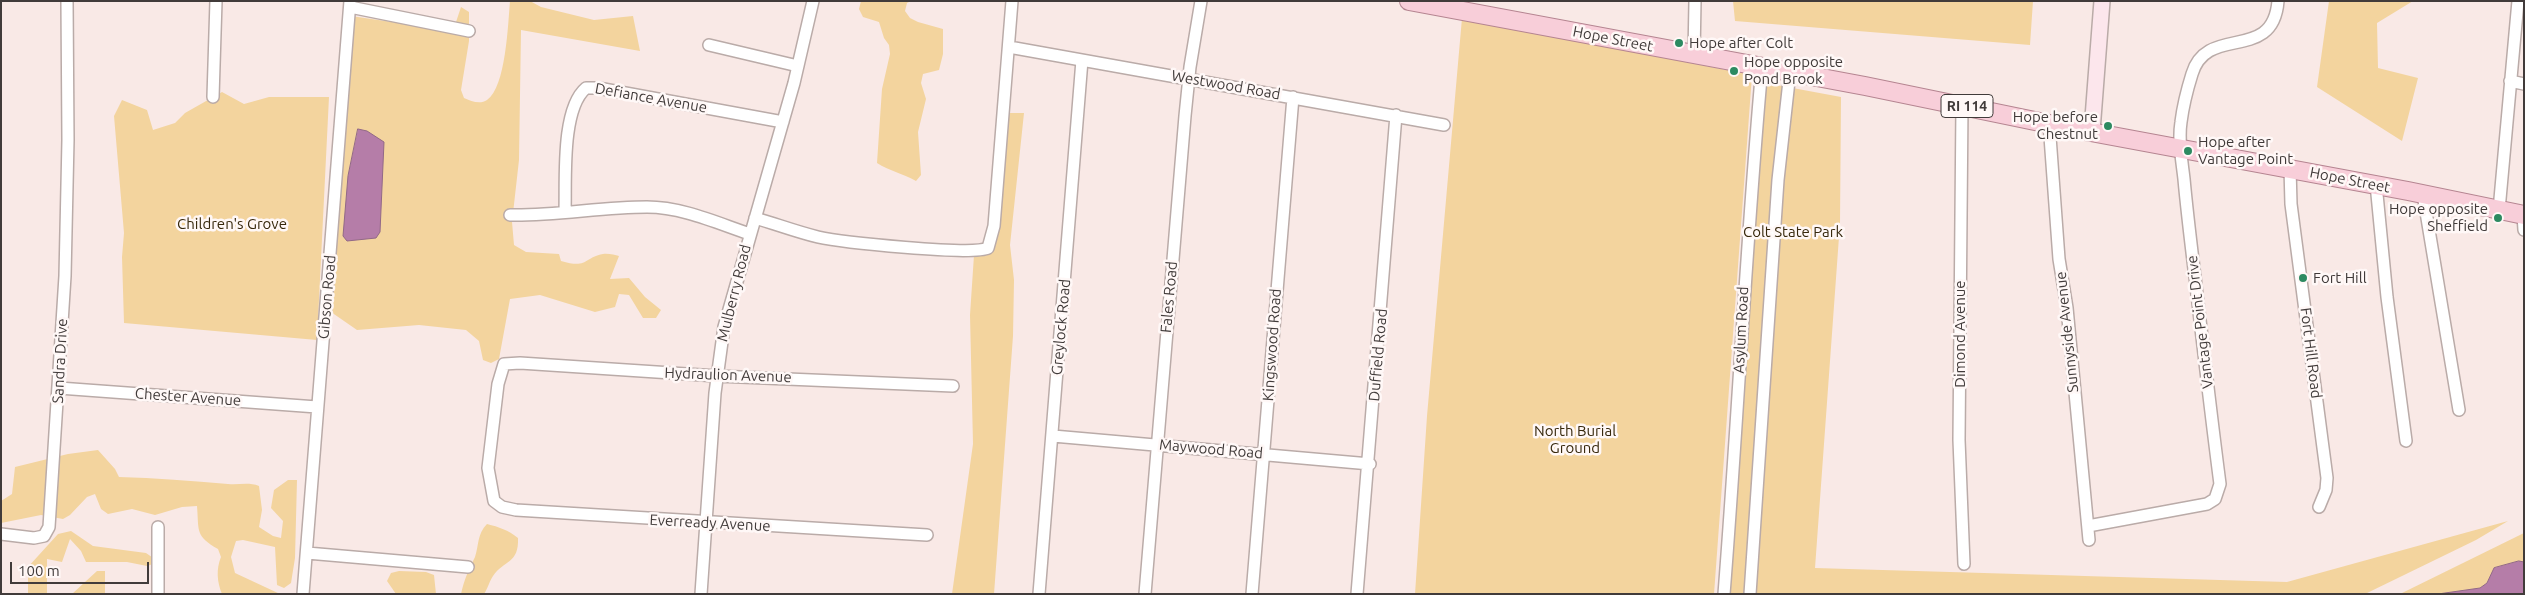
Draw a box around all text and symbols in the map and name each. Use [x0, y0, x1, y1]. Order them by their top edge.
street label: Hope Street [1571, 22, 1655, 56]
place label: Hope after Colt [1689, 34, 1793, 52]
marker: Hope after Colt [1673, 37, 1685, 49]
place label: Hope opposite Pond Brook [1744, 53, 1843, 88]
marker: Hope opposite Pond Brook [1728, 65, 1740, 77]
street label: Westwood Road [1170, 67, 1282, 103]
street label: Defiance Avenue [593, 79, 709, 117]
road number: RI 114 [1941, 94, 1993, 118]
place label: Hope before Chestnut [2013, 108, 2098, 143]
marker: Hope before Chestnut [2102, 120, 2114, 132]
place label: Hope after Vantage Point [2198, 133, 2293, 168]
marker: Hope after Vantage Point [2182, 145, 2194, 157]
street label: Hope Street [2308, 163, 2392, 197]
place label: Hope opposite Sheffield [2389, 200, 2488, 235]
marker: Hope opposite Sheffield [2492, 212, 2504, 224]
park label: Children's Grove [177, 215, 287, 233]
park label: Colt State Park [1743, 223, 1843, 241]
street label: Mulberry Road [713, 243, 755, 343]
street label: Gibson Road [314, 254, 340, 340]
street label: Vantage Point Drive [2183, 254, 2217, 390]
street label: Fales Road [1157, 260, 1181, 334]
place label: Fort Hill [2313, 269, 2367, 287]
street label: Sunnyside Avenue [2052, 270, 2082, 394]
marker: Fort Hill [2297, 272, 2309, 284]
street label: Greylock Road [1048, 278, 1074, 376]
street label: Dimond Avenue [1951, 280, 1969, 388]
street label: Asylum Road [1730, 286, 1752, 374]
street label: Kingswood Road [1259, 288, 1285, 402]
street label: Fort Hill Road [2296, 306, 2326, 400]
street label: Duffield Road [1365, 308, 1391, 402]
street label: Sandra Drive [49, 318, 71, 404]
street label: Hydraulion Avenue [664, 364, 792, 386]
street label: Chester Avenue [134, 384, 242, 410]
park label: North Burial Ground [1534, 422, 1616, 457]
street label: Maywood Road [1158, 435, 1264, 463]
street label: Everready Avenue [649, 511, 771, 535]
scale bar [12, 552, 151, 584]
text: 100 m [18, 562, 60, 579]

